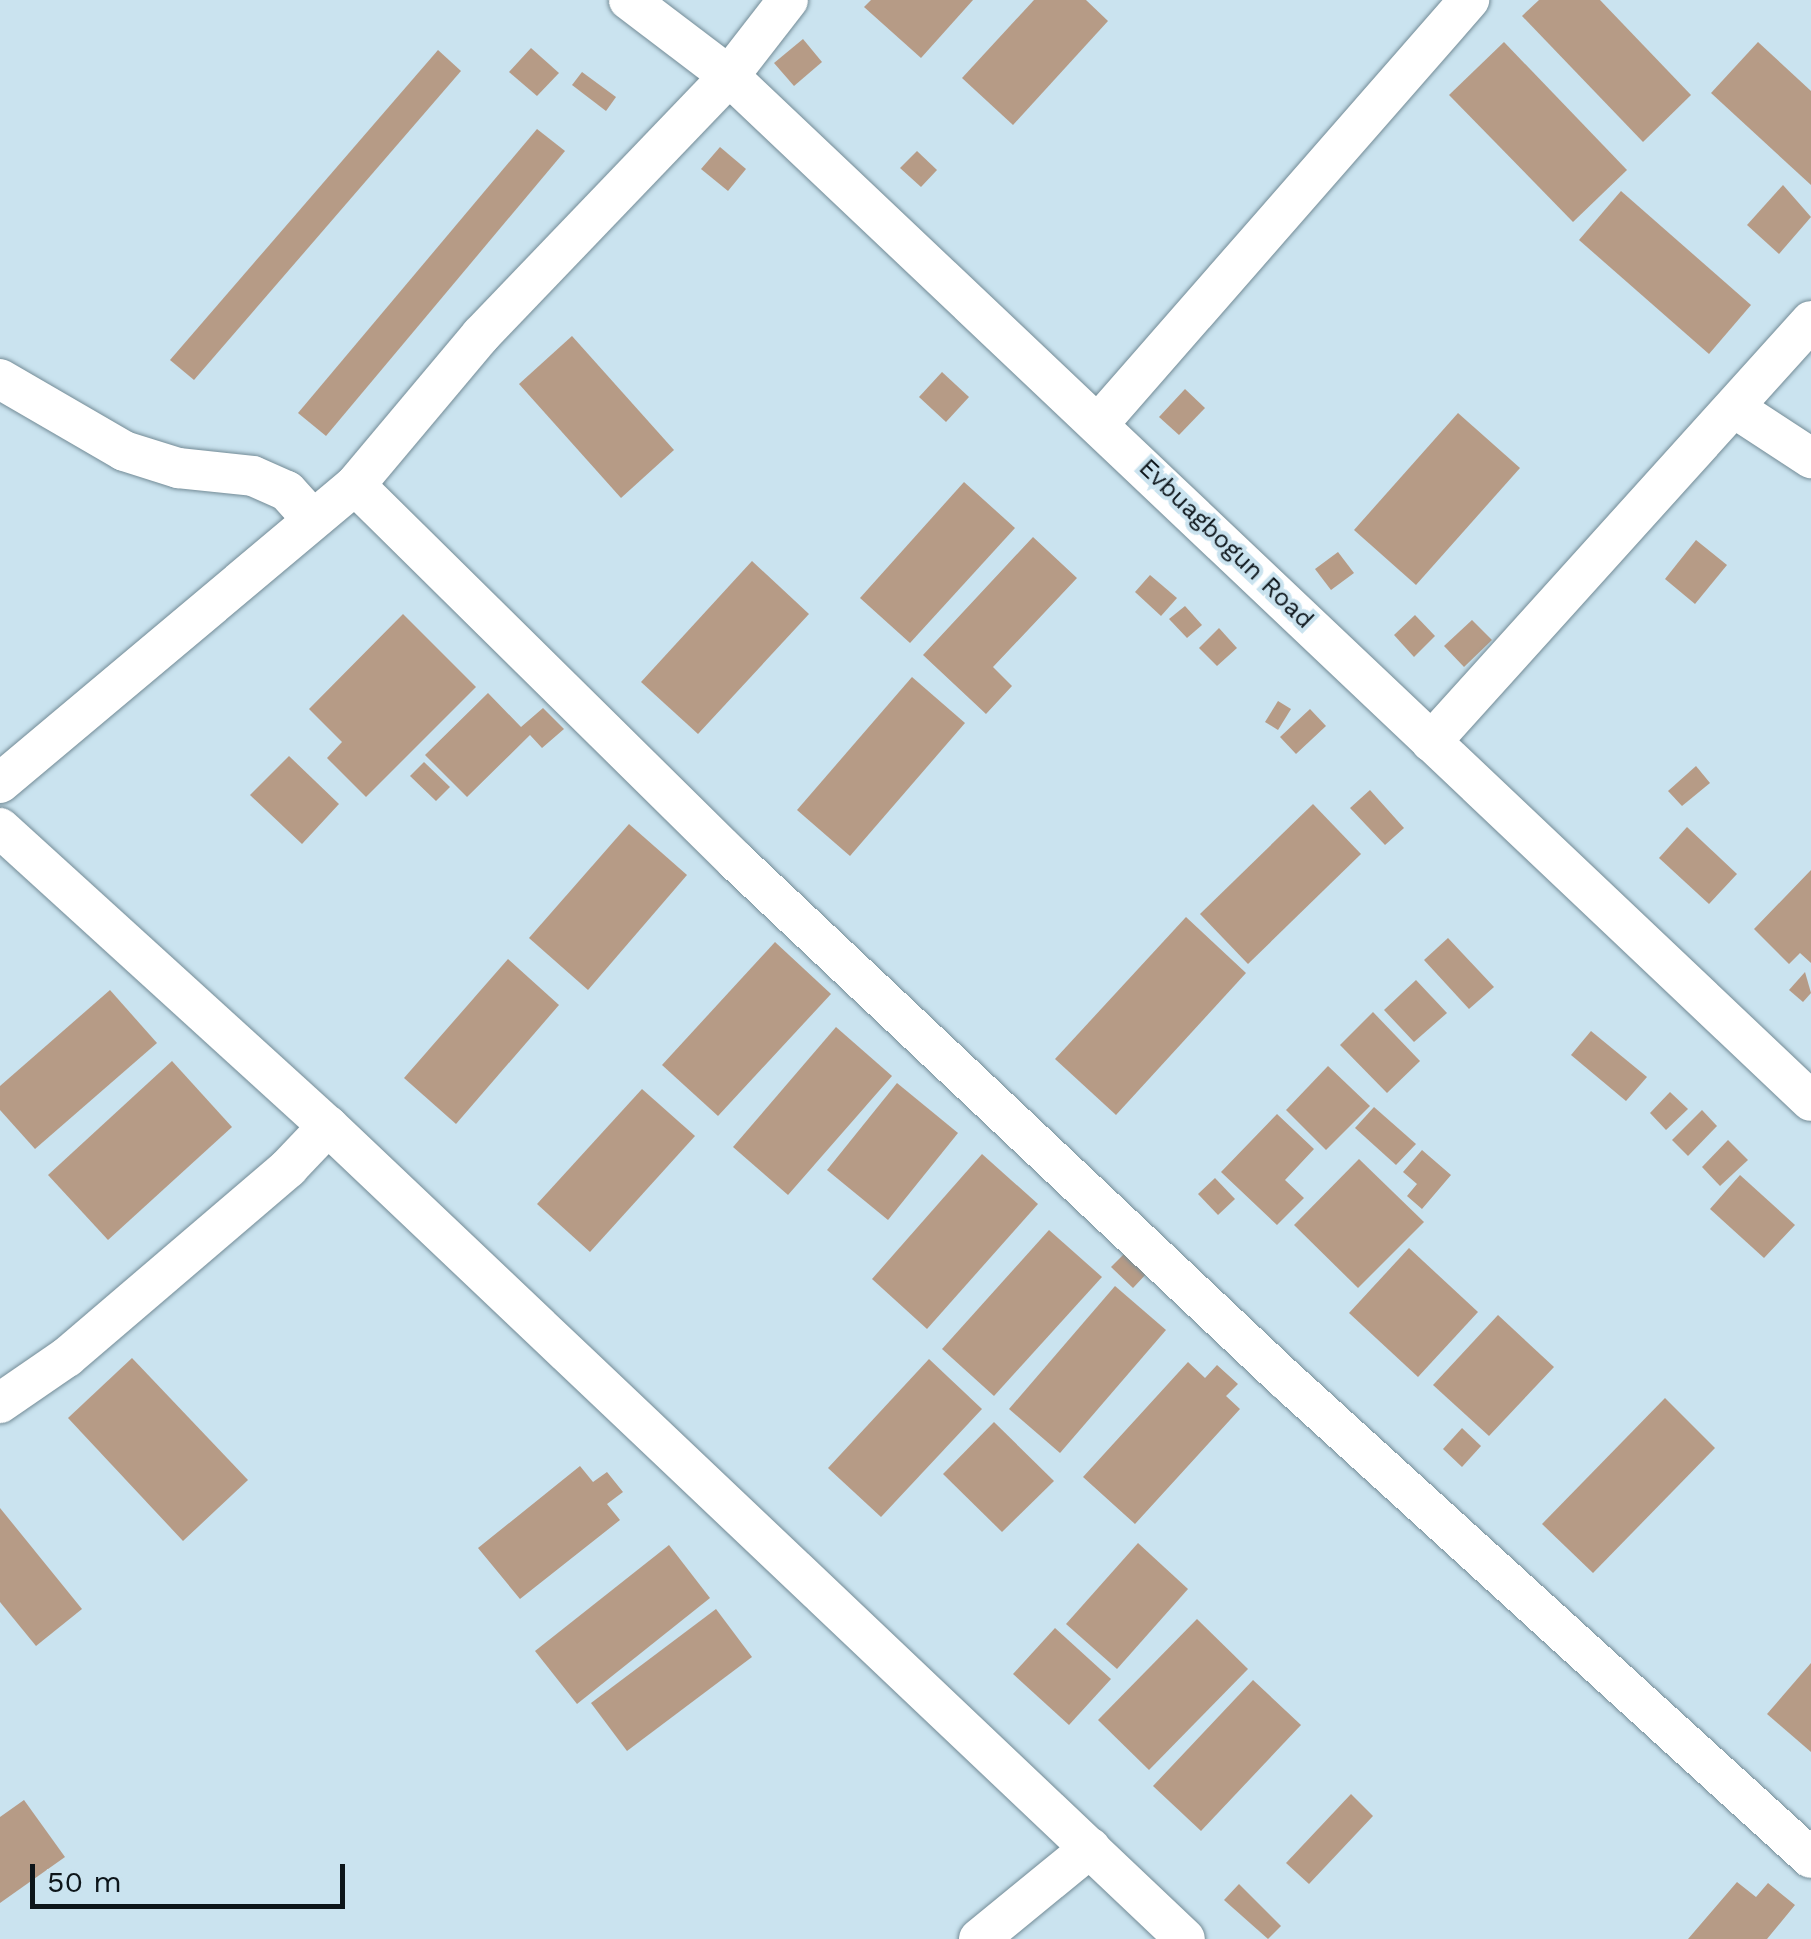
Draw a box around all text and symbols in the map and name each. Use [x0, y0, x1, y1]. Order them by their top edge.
street label: Evbuagbogun Road [1132, 453, 1320, 635]
scale bar [35, 1844, 350, 1906]
text: 50 m [47, 1864, 122, 1899]

